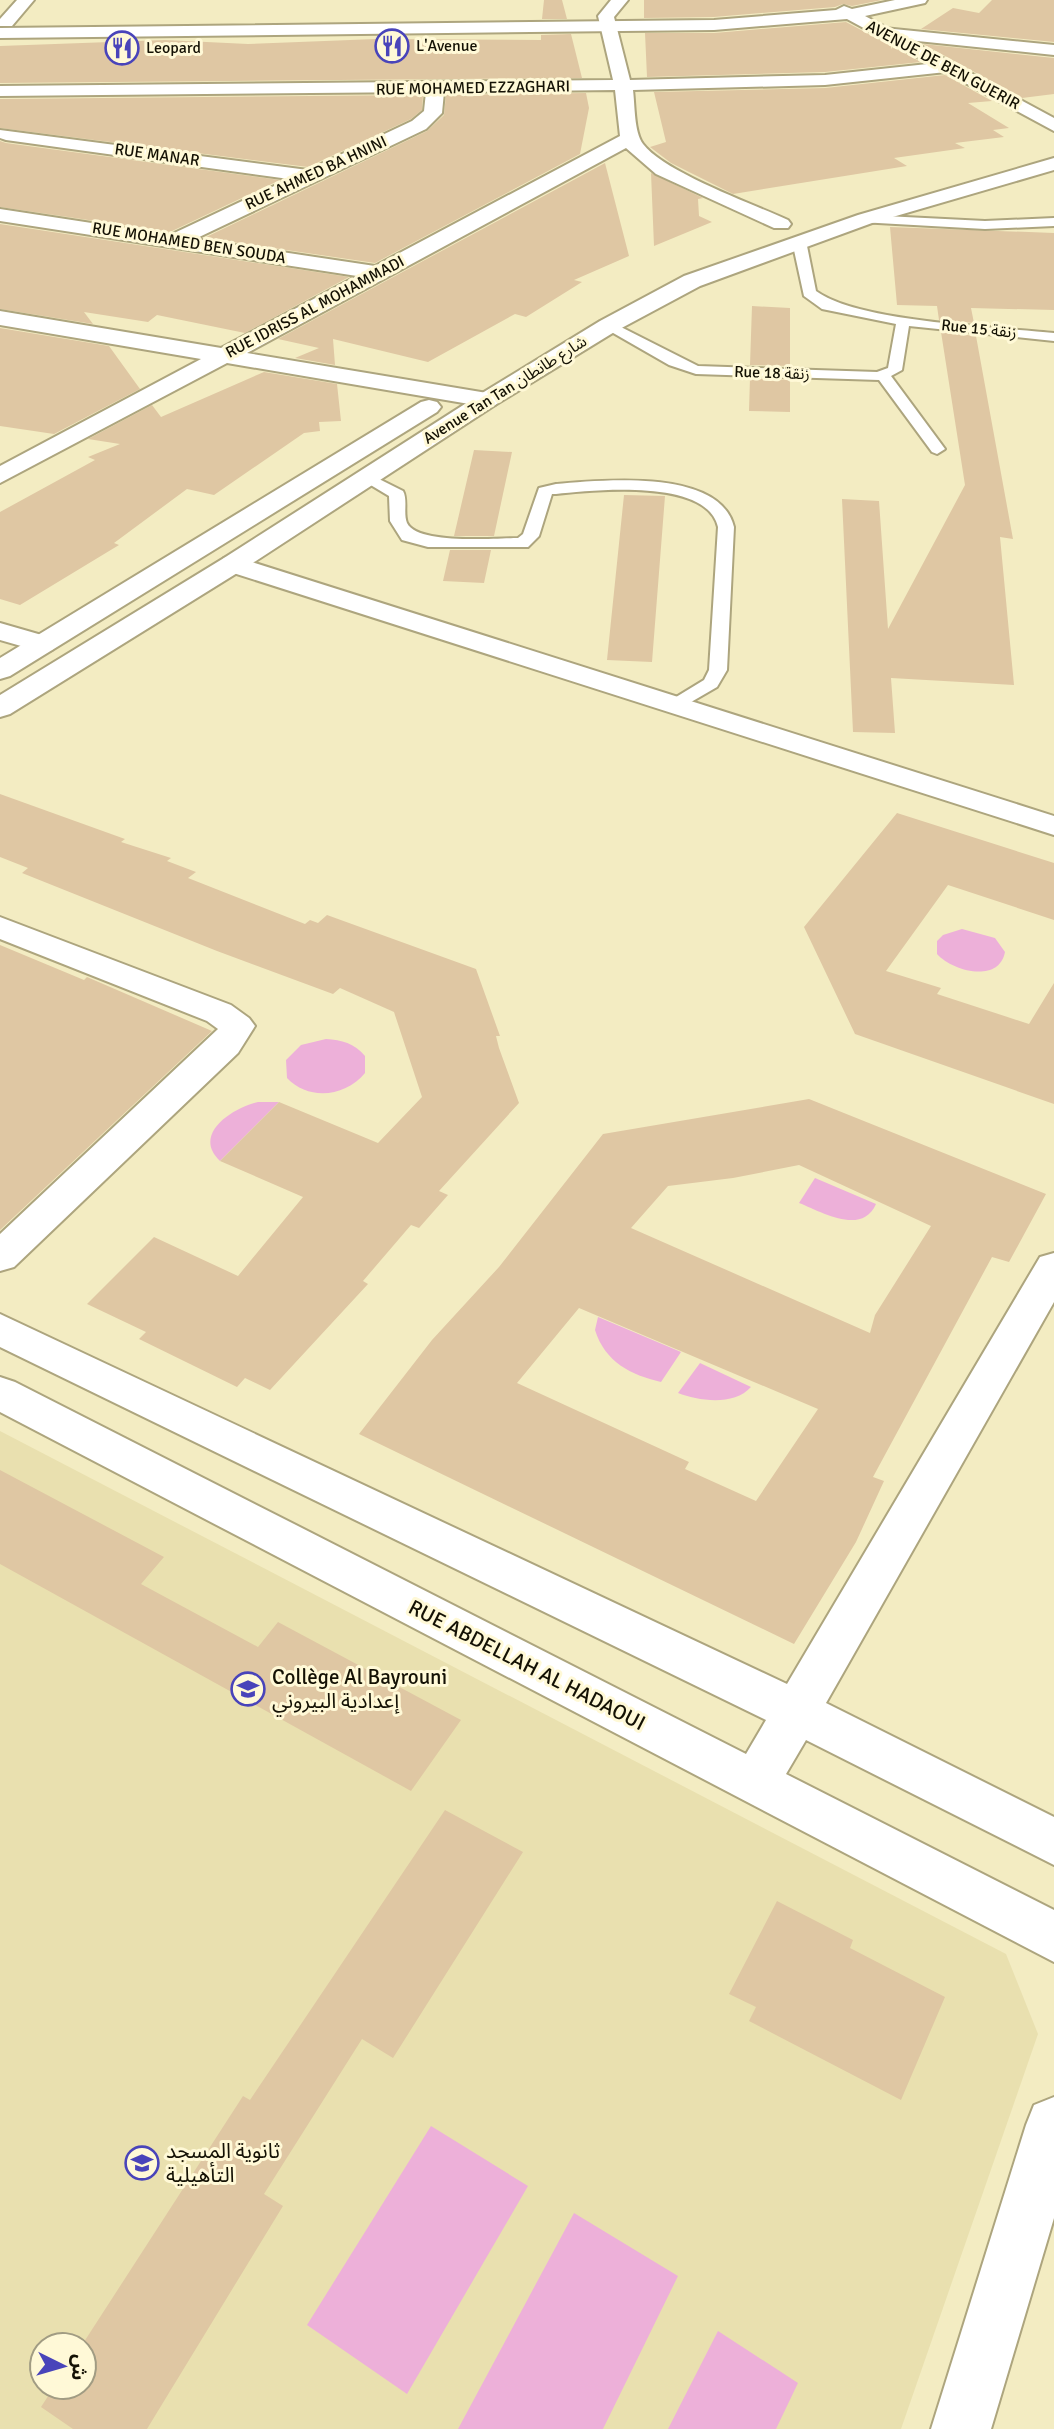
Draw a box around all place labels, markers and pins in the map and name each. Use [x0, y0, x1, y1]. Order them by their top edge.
restaurant icon: L'Avenue [373, 27, 411, 65]
restaurant icon: Leopard [103, 29, 141, 67]
place label: L'Avenue [416, 36, 478, 56]
place label: Leopard [146, 38, 201, 58]
place label: Collège Al Bayrouni إعدادية البيروني [272, 1664, 447, 1717]
school or university icon: Collège Al Bayrouni إعدادية البيروني [229, 1670, 267, 1708]
place label: ثانوية المسجد التأهيلية [166, 2138, 280, 2188]
school or university icon: ثانوية المسجد التأهيلية [123, 2144, 161, 2182]

